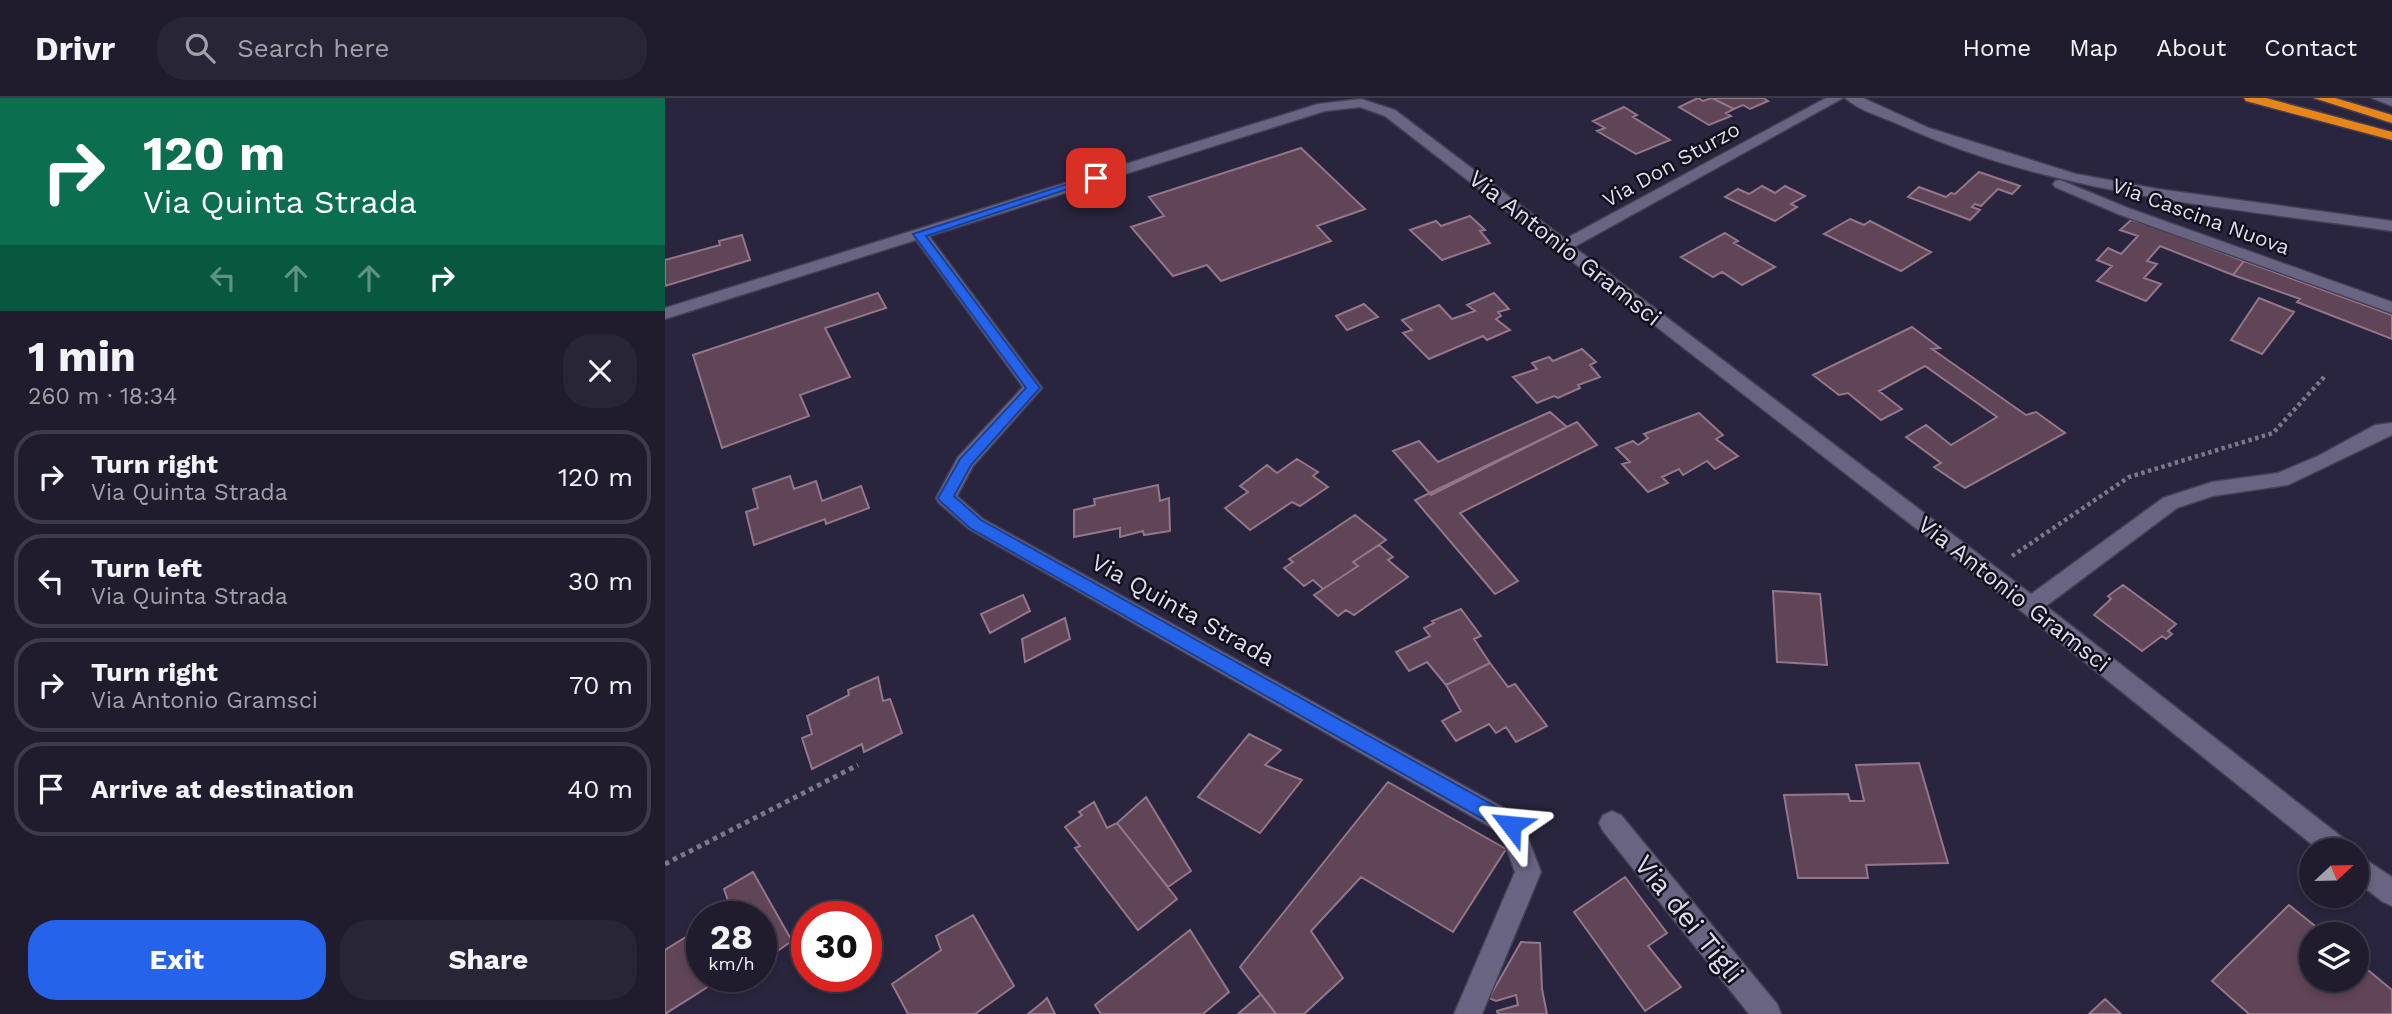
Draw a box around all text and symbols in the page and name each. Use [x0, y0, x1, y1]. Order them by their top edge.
search box [157, 17, 647, 80]
text: Drivr [35, 29, 115, 68]
icon: search [181, 29, 219, 67]
text: Search here [237, 33, 390, 63]
text: Home [1963, 34, 2031, 62]
text: Map [2069, 34, 2118, 62]
text: About [2156, 34, 2226, 62]
text: Contact [2264, 34, 2357, 62]
street label: Via Don Sturzo [1598, 116, 1744, 212]
text: 120 m [143, 124, 285, 182]
icon: right [28, 126, 119, 217]
pin [1066, 148, 1126, 208]
icon: arrive [1077, 159, 1115, 197]
street label: Via Antonio Gramsci [1463, 164, 1667, 332]
street label: Via Cascina Nuova [2109, 172, 2293, 260]
text: Via Quinta Strada [143, 183, 417, 221]
icon: left [204, 259, 242, 297]
icon: ahead [277, 259, 315, 297]
icon: ahead [350, 259, 388, 297]
icon: right [423, 259, 461, 297]
text: 1 min [28, 332, 136, 381]
button: close [563, 334, 637, 408]
text: 260 m · 18:34 [28, 383, 177, 410]
text: Turn right [91, 449, 218, 479]
icon: right [32, 458, 70, 496]
text: 120 m [558, 462, 633, 492]
text: Via Quinta Strada [91, 479, 288, 506]
street label: Via Antonio Gramsci [1912, 510, 2116, 678]
street label: Via Quinta Strada [1086, 548, 1280, 672]
text: Turn left [91, 553, 202, 583]
icon: left [32, 562, 70, 600]
text: 30 m [568, 566, 633, 596]
text: Via Quinta Strada [91, 583, 288, 610]
text: Turn right [91, 657, 218, 687]
icon: right [32, 666, 70, 704]
text: 70 m [569, 670, 633, 700]
text: Via Antonio Gramsci [91, 687, 318, 714]
icon: arrive [32, 770, 70, 808]
text: Arrive at destination [91, 774, 354, 804]
text: 40 m [567, 774, 633, 804]
position arrow [1474, 788, 1548, 862]
north arrow [2299, 838, 2369, 908]
map controls [2299, 838, 2369, 992]
street label: Via dei Tigli [1627, 848, 1751, 990]
speed limit sign: 30 [791, 901, 882, 992]
text: 28 [710, 916, 753, 958]
button: Exit [28, 920, 326, 1000]
button: Share [340, 920, 637, 1000]
button: layers [2299, 922, 2369, 992]
text: km/h [708, 953, 755, 974]

